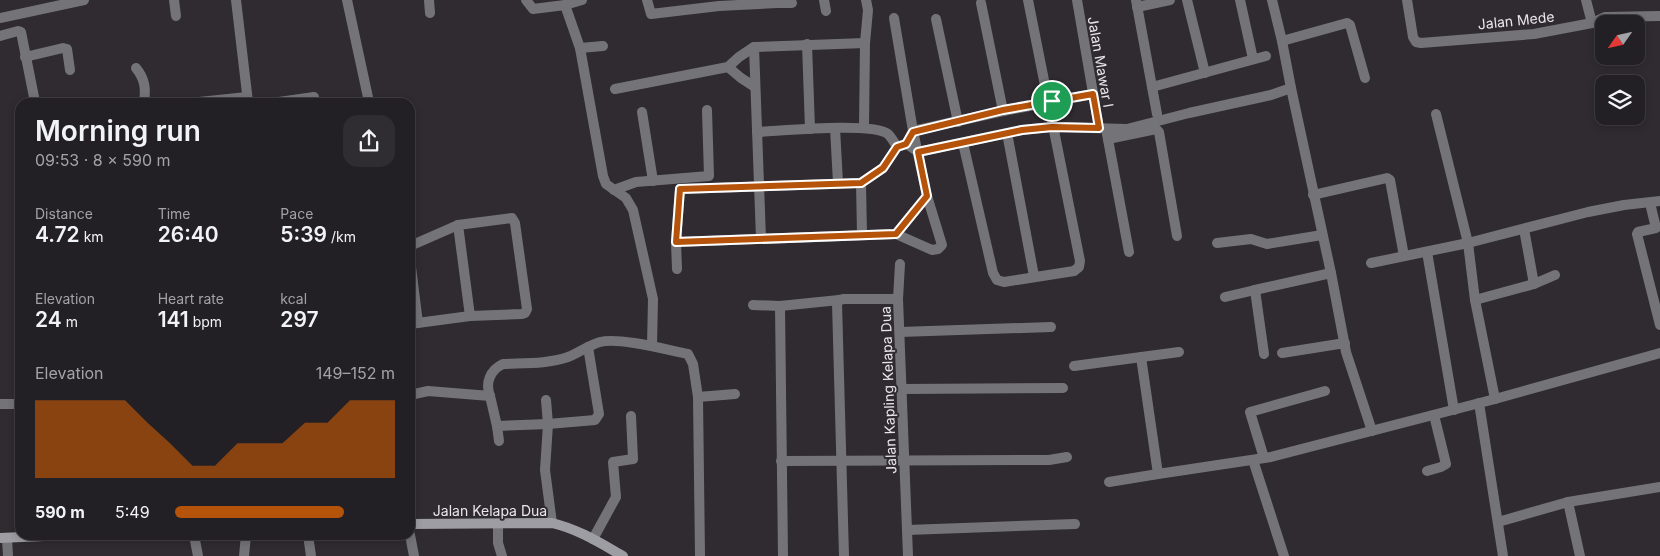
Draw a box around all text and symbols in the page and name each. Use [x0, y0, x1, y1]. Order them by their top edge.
street label: Jalan Mede [1477, 8, 1555, 32]
street label: Jalan Mawar I [1085, 15, 1117, 109]
north arrow [1595, 15, 1645, 65]
map controls [1595, 15, 1645, 125]
button: layers [1595, 75, 1645, 125]
pin [1031, 80, 1073, 122]
icon: arrive [1038, 87, 1066, 115]
text: Morning run [35, 114, 201, 148]
button: share [343, 115, 395, 167]
text: 09:53 · 8 × 590 m [35, 150, 171, 170]
text: Distance [35, 205, 93, 222]
text: Time [158, 205, 191, 222]
text: Pace [280, 205, 313, 222]
text: 4.72 [35, 222, 80, 247]
text: 26:40 [158, 222, 219, 247]
text: 5:39 [280, 222, 327, 247]
text: km [80, 228, 104, 245]
text: /km [327, 228, 356, 245]
text: Elevation [35, 290, 95, 307]
text: Heart rate [158, 290, 224, 307]
text: kcal [280, 290, 307, 307]
street label: Jalan Kapling Kelapa Dua [877, 306, 899, 474]
text: 24 [35, 307, 62, 332]
text: 141 [158, 307, 189, 332]
text: 297 [280, 307, 319, 332]
text: m [62, 313, 78, 330]
text: bpm [189, 313, 222, 330]
text: Elevation [35, 363, 104, 383]
text: 149–152 m [316, 363, 395, 383]
text: 590 m [35, 502, 85, 522]
text: 5:49 [115, 502, 150, 522]
street label: Jalan Kelapa Dua [433, 502, 547, 519]

